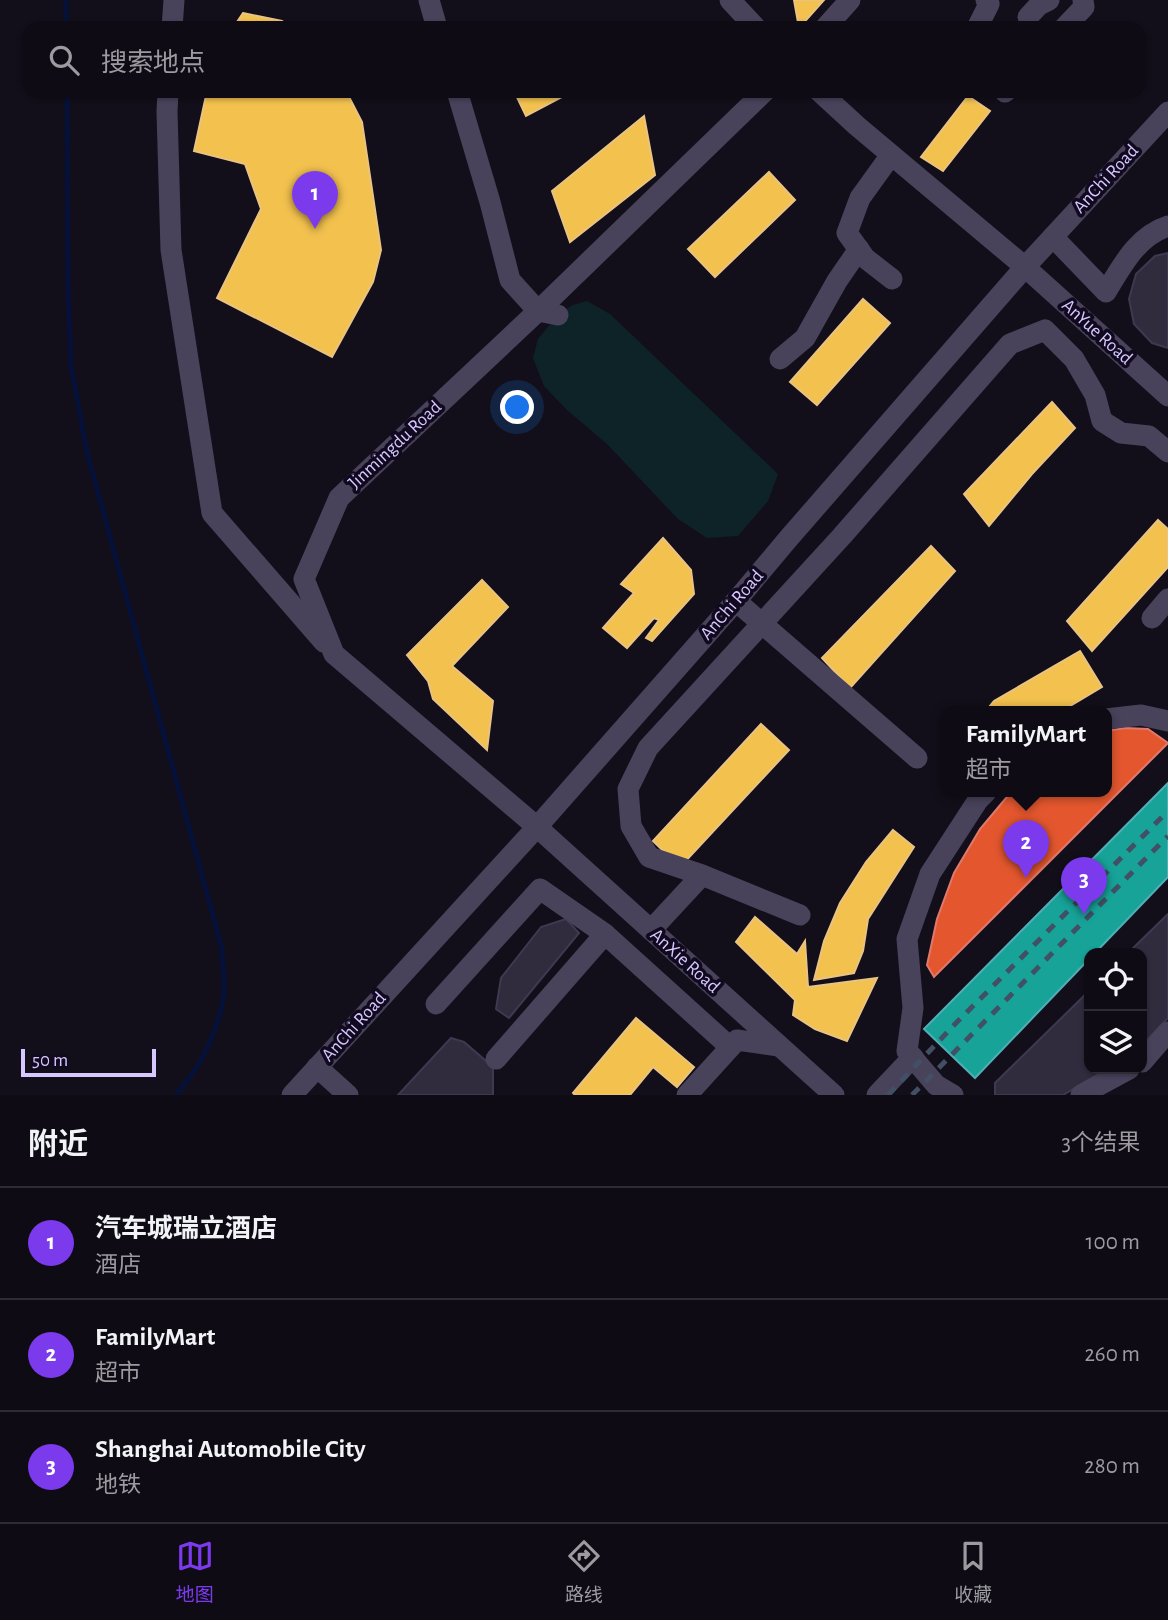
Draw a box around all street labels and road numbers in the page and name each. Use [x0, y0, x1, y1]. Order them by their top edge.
street label: AnChi Road [1070, 141, 1142, 217]
street label: AnYue Road [1058, 296, 1136, 368]
street label: Jinmingdu Road [345, 397, 445, 493]
street label: AnChi Road [697, 566, 767, 644]
street label: AnXie Road [647, 925, 723, 997]
street label: AnChi Road [318, 989, 390, 1065]

